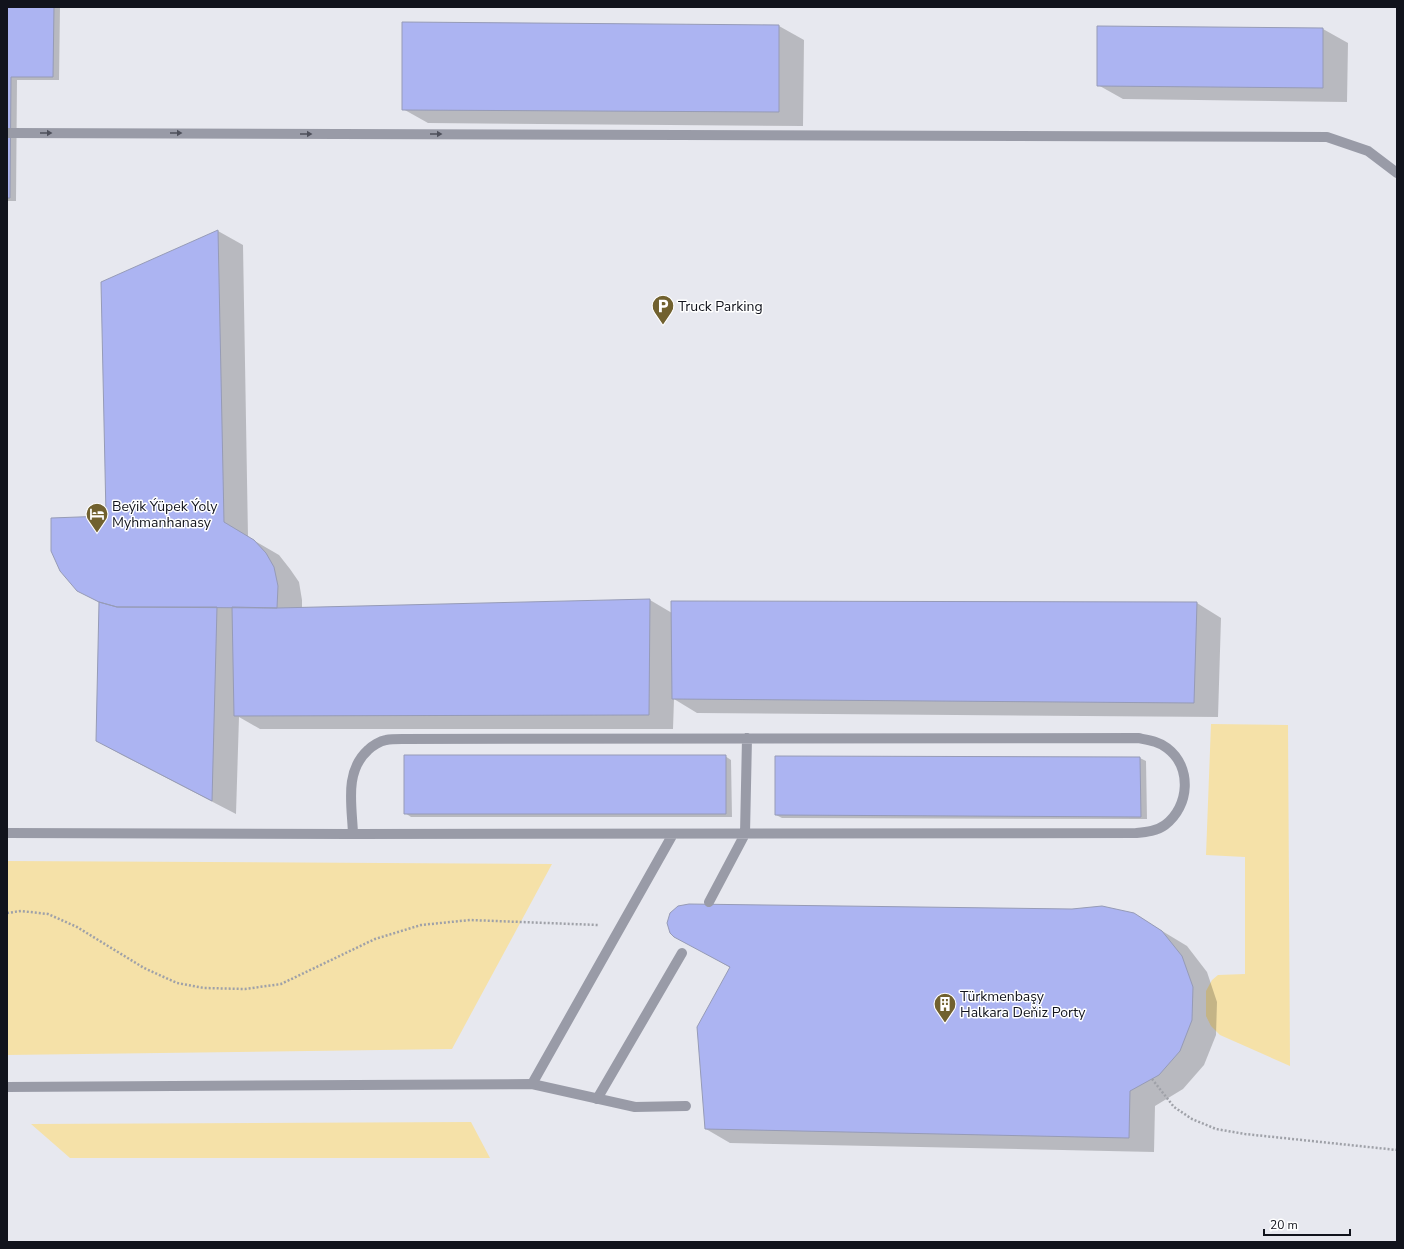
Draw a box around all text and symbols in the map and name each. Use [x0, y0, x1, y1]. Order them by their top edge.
one-way arrow [40, 130, 53, 136]
one-way arrow [170, 130, 183, 136]
one-way arrow [300, 131, 313, 137]
one-way arrow [430, 131, 443, 137]
parking icon: Truck Parking [650, 293, 676, 326]
place label: Truck Parking [678, 297, 763, 316]
place label: Beýik Ýüpek Ýoly Myhmanhanasy [112, 497, 218, 532]
hotel icon: Beýik Ýüpek Ýoly Myhmanhanasy [84, 501, 110, 534]
place label: Türkmenbaşy Halkara Deňiz Porty [960, 987, 1086, 1022]
building icon: Türkmenbaşy Halkara Deňiz Porty [932, 991, 958, 1024]
scale bar [1264, 1211, 1350, 1237]
text: 20 m [1270, 1217, 1298, 1233]

